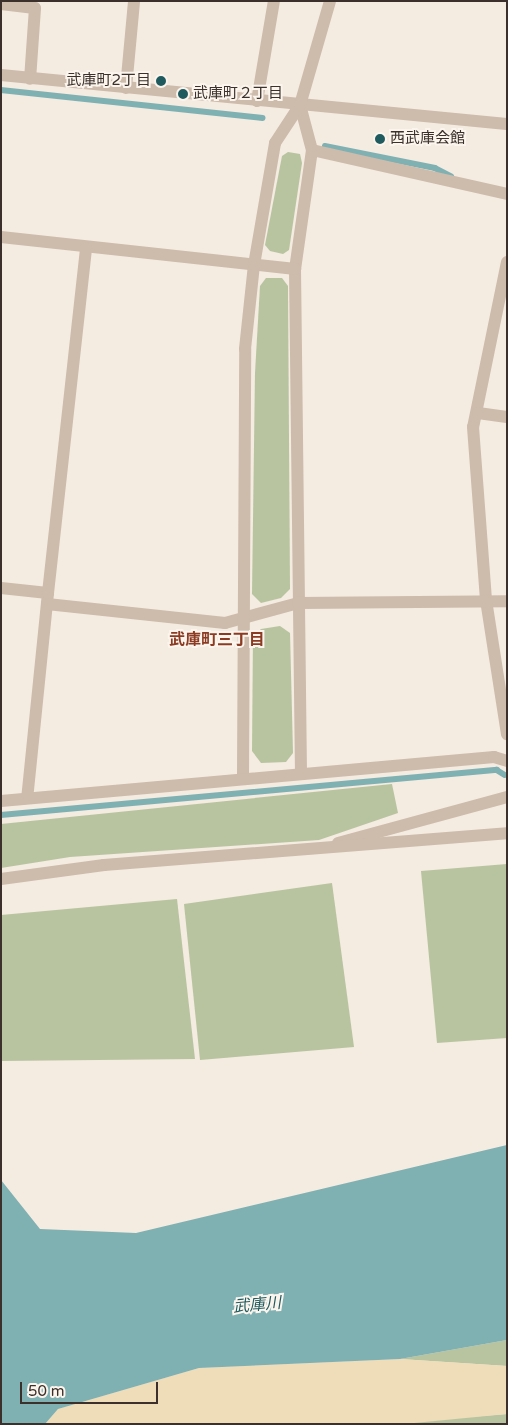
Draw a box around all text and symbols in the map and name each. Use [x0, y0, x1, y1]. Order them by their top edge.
place label: 武庫町2丁目 [67, 72, 151, 90]
marker: 武庫町2丁目 [155, 75, 167, 87]
place label: 武庫町２丁目 [193, 85, 283, 103]
marker: 武庫町２丁目 [177, 88, 189, 100]
place label: 西武庫会館 [390, 130, 465, 148]
marker: 西武庫会館 [374, 133, 386, 145]
district label: 武庫町三丁目 [169, 630, 265, 650]
water label: 武庫川 [232, 1293, 282, 1317]
scale bar [22, 1372, 160, 1404]
text: 50 m [28, 1382, 65, 1400]

